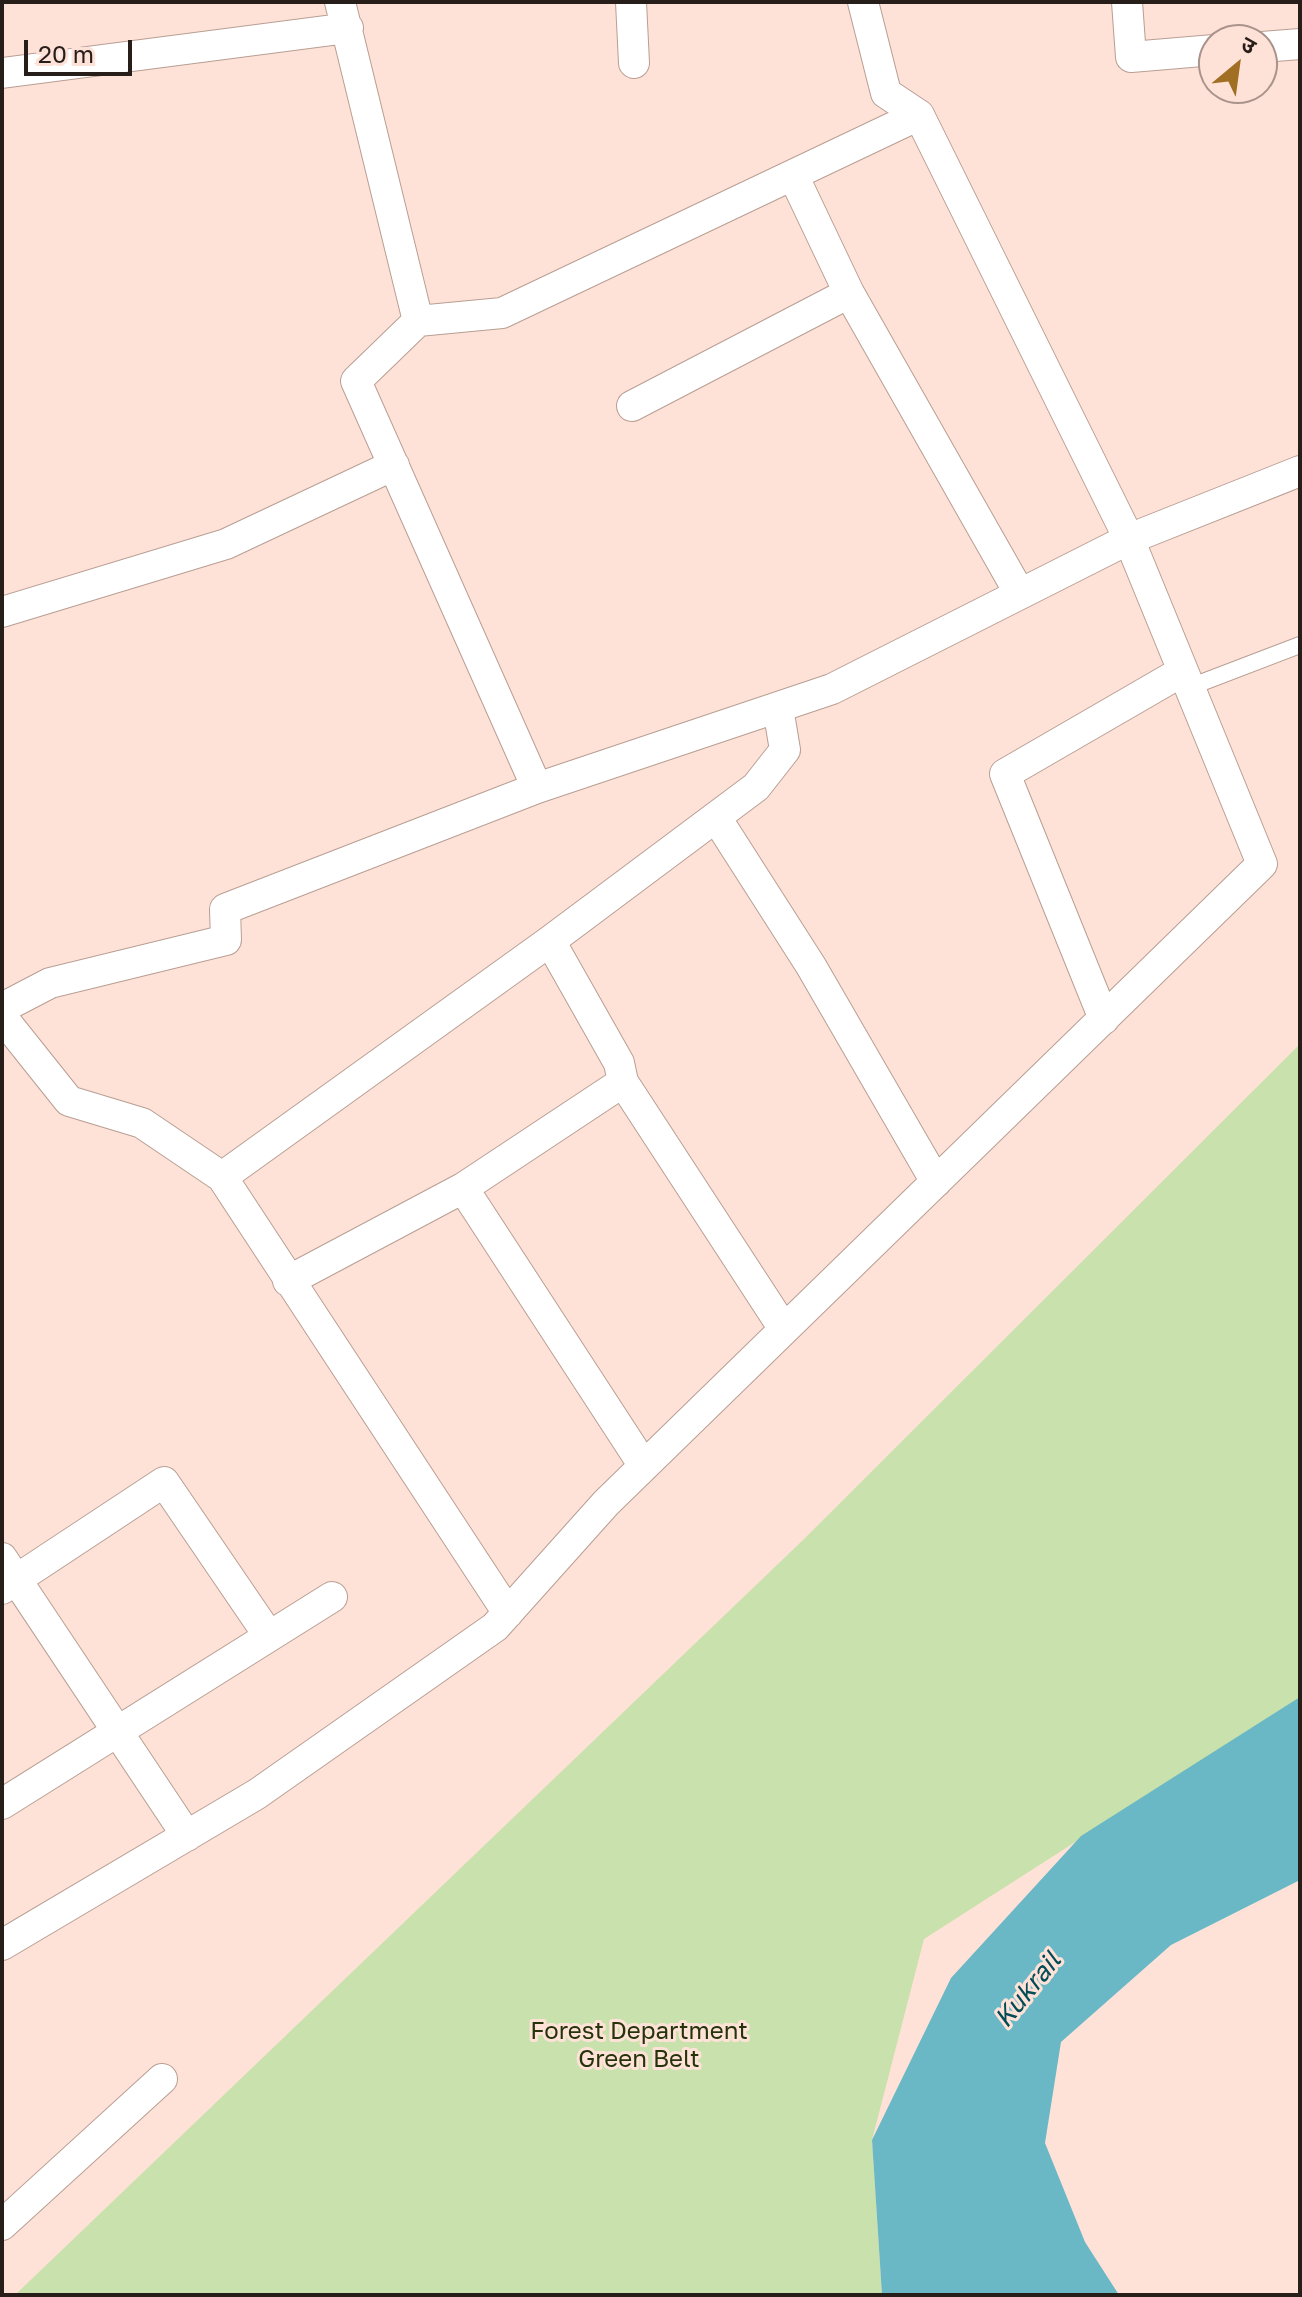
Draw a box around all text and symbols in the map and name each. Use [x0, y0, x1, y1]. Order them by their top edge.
scale bar [28, 24, 136, 74]
north arrow [1198, 24, 1278, 104]
text: उ [1237, 29, 1261, 59]
text: 20 m [38, 39, 94, 68]
water label: Kukrail [988, 1946, 1068, 2034]
park label: Forest Department Green Belt [530, 2017, 748, 2073]

